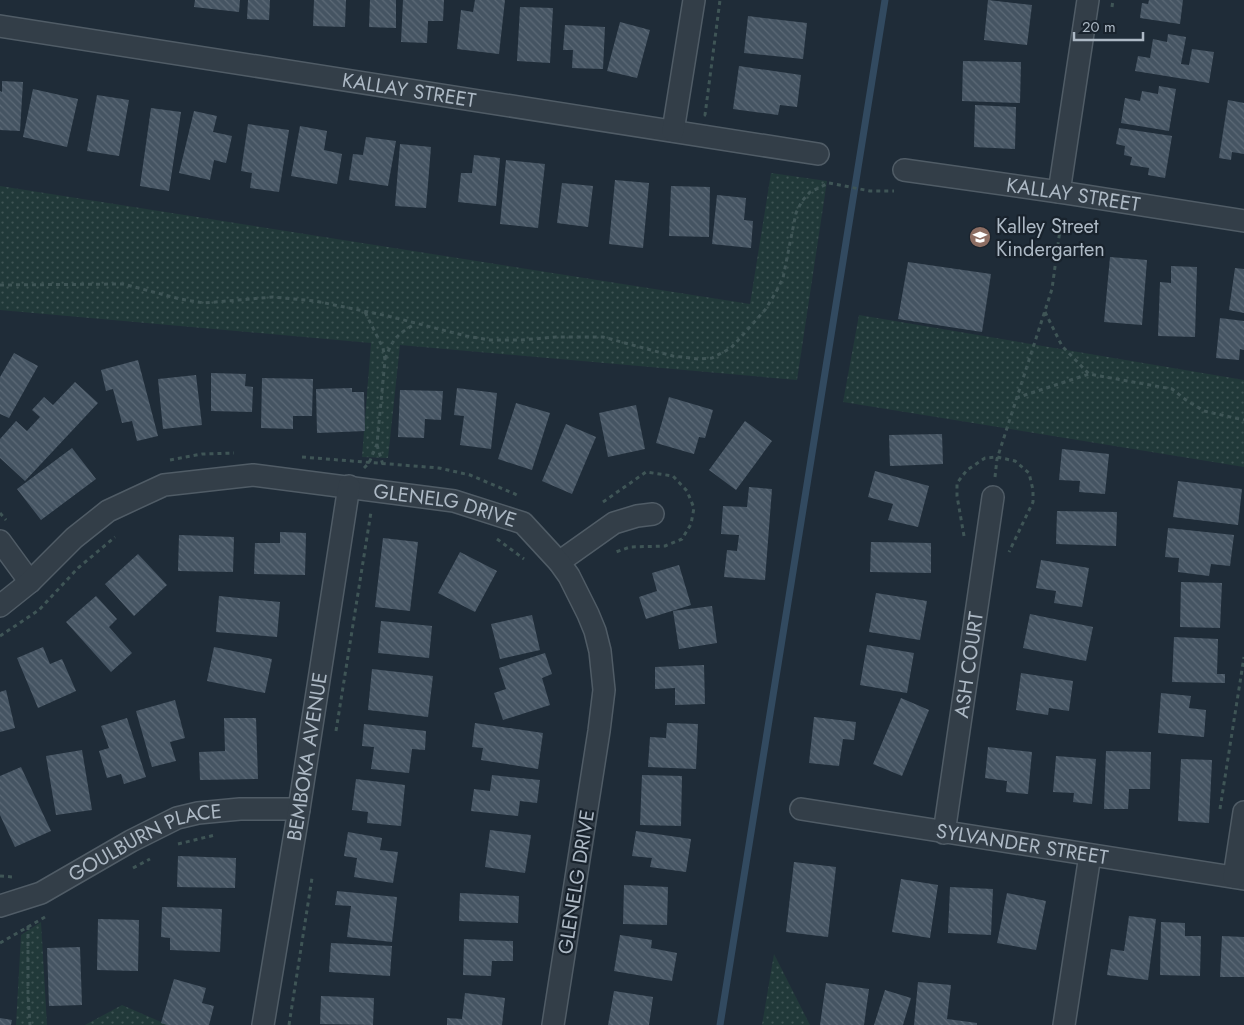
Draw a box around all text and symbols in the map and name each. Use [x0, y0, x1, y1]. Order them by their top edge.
scale bar [1074, 10, 1143, 42]
text: 20 m [1082, 16, 1116, 38]
street label: KALLAY STREET [340, 66, 479, 115]
street label: KALLAY STREET [1004, 171, 1143, 220]
place label: Kalley Street Kindergarten [996, 212, 1105, 264]
school or university icon: Kalley Street Kindergarten [968, 225, 992, 249]
street label: GLENELG DRIVE [372, 477, 520, 535]
street label: ASH COURT [947, 609, 991, 720]
street label: BEMBOKA AVENUE [280, 670, 335, 843]
street label: GOULBURN PLACE [63, 797, 223, 889]
street label: GLENELG DRIVE [551, 808, 602, 956]
street label: SYLVANDER STREET [934, 817, 1111, 872]

